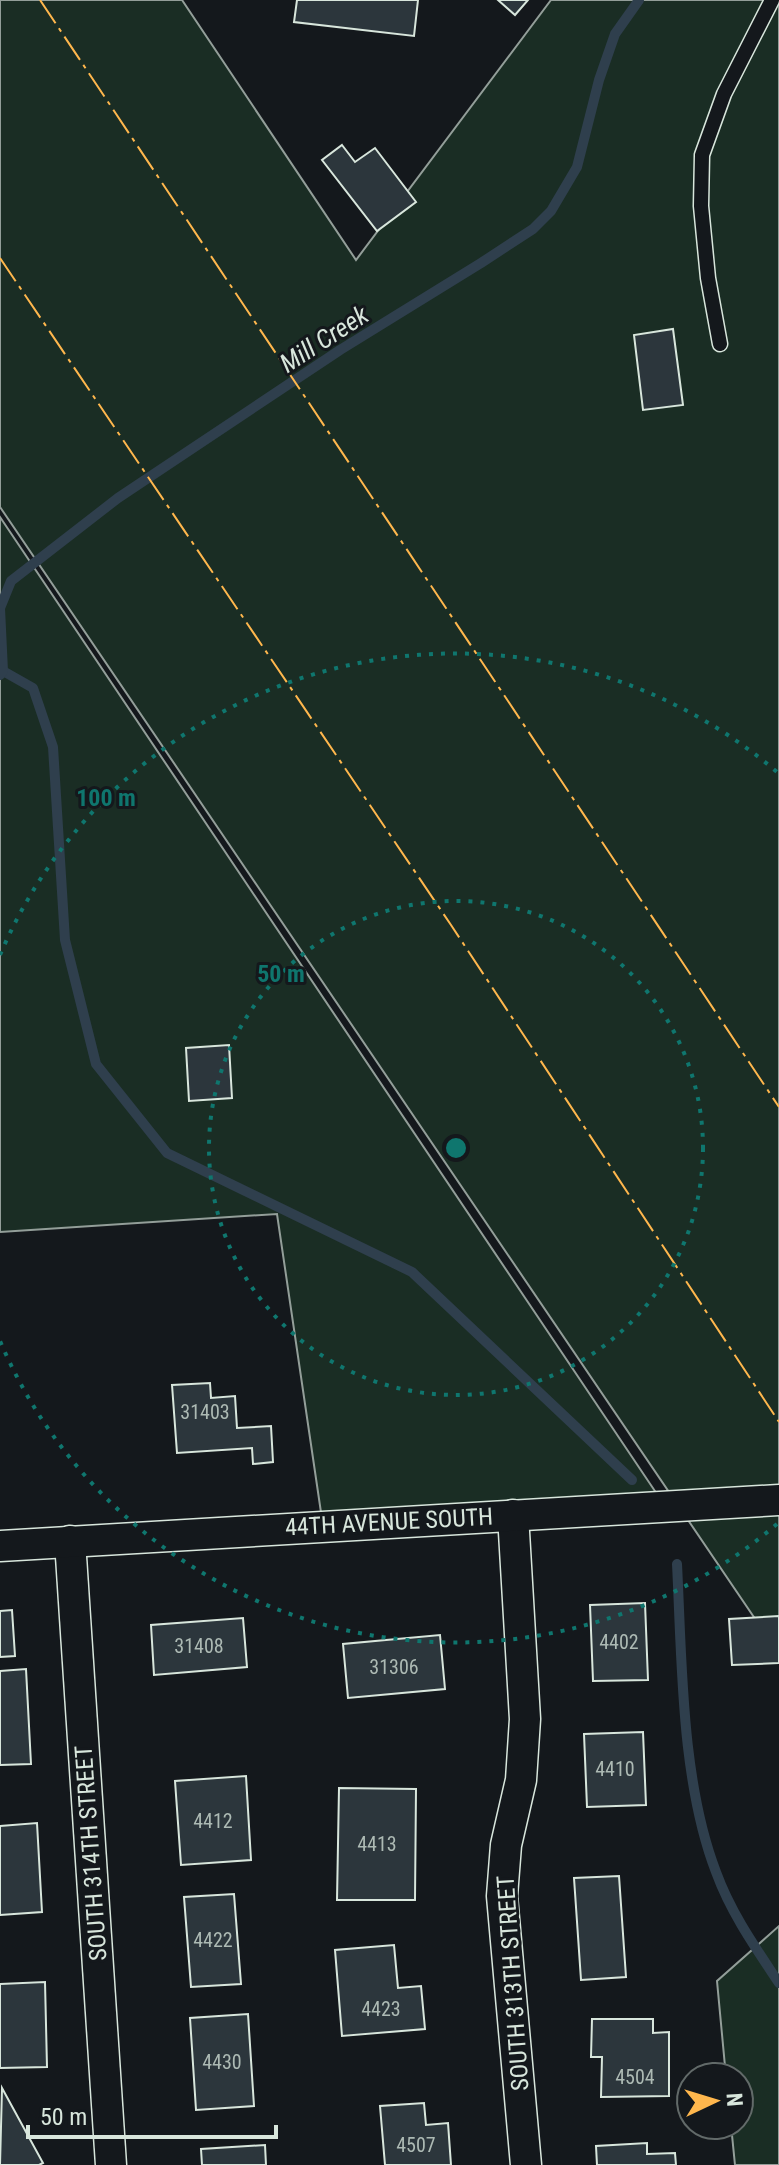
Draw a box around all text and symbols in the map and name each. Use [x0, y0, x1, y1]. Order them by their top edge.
water label: Mill Creek [274, 299, 374, 379]
text: 100 m [76, 784, 136, 812]
text: 50 m [257, 960, 305, 988]
centre of rings [442, 1134, 470, 1162]
house number: 31403 [180, 1400, 230, 1424]
street label: 44TH AVENUE SOUTH [284, 1503, 494, 1541]
house number: 4402 [599, 1630, 639, 1654]
house number: 31408 [174, 1634, 224, 1658]
house number: 31306 [369, 1655, 419, 1679]
street label: SOUTH 314TH STREET [70, 1744, 112, 1962]
house number: 4410 [595, 1757, 635, 1781]
house number: 4412 [193, 1809, 233, 1833]
house number: 4413 [357, 1832, 397, 1856]
street label: SOUTH 313TH STREET [492, 1874, 534, 2092]
house number: 4422 [193, 1928, 233, 1952]
house number: 4423 [361, 1997, 401, 2021]
house number: 4430 [202, 2050, 242, 2074]
north arrow [675, 2061, 755, 2141]
house number: 4504 [615, 2065, 655, 2089]
scale bar [28, 2089, 276, 2139]
text: N [722, 2092, 747, 2107]
text: 50 m [40, 2103, 87, 2131]
house number: 4507 [396, 2133, 436, 2157]

